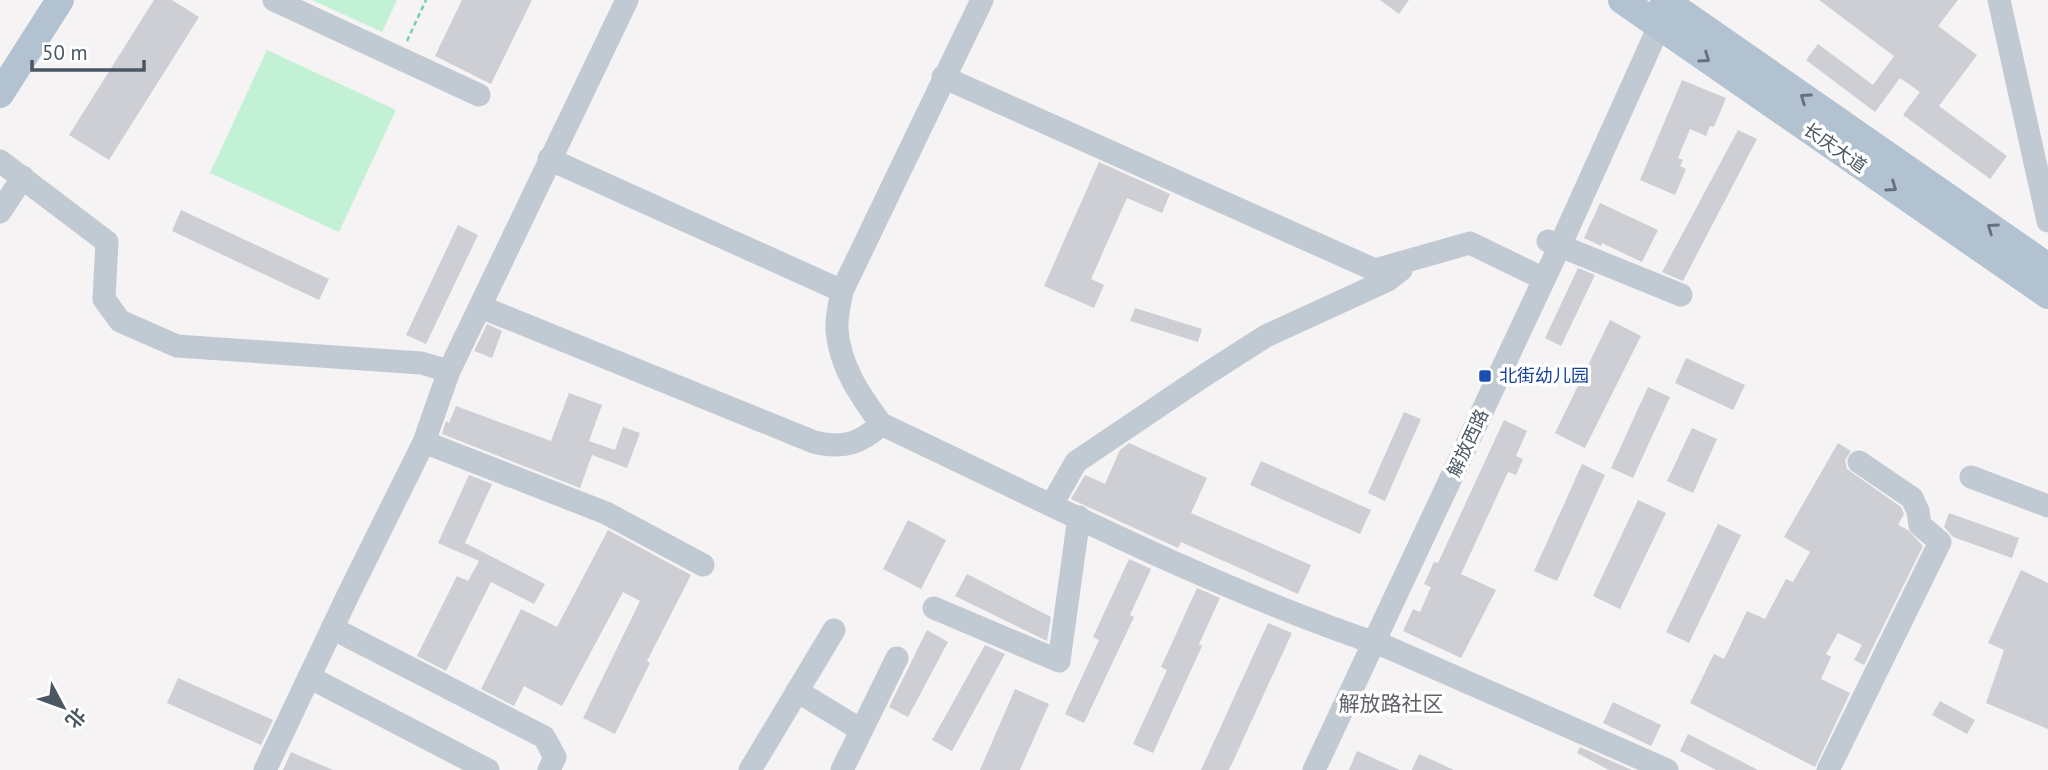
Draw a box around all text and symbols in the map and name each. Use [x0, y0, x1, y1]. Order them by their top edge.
scale bar [32, 28, 144, 72]
text: 50 m [42, 39, 88, 66]
one-way arrow [1697, 50, 1710, 62]
one-way arrow [1800, 94, 1813, 106]
street label: 长庆大道 [1799, 118, 1871, 178]
one-way arrow [1884, 179, 1897, 191]
one-way arrow [1987, 224, 2000, 236]
place label: 北街幼儿园 [1499, 364, 1589, 387]
marker: 北街幼儿园 [1477, 368, 1493, 384]
street label: 解放西路 [1442, 405, 1493, 480]
north arrow [28, 672, 98, 742]
district label: 解放路社区 [1339, 690, 1444, 717]
text: 北 [61, 703, 91, 733]

